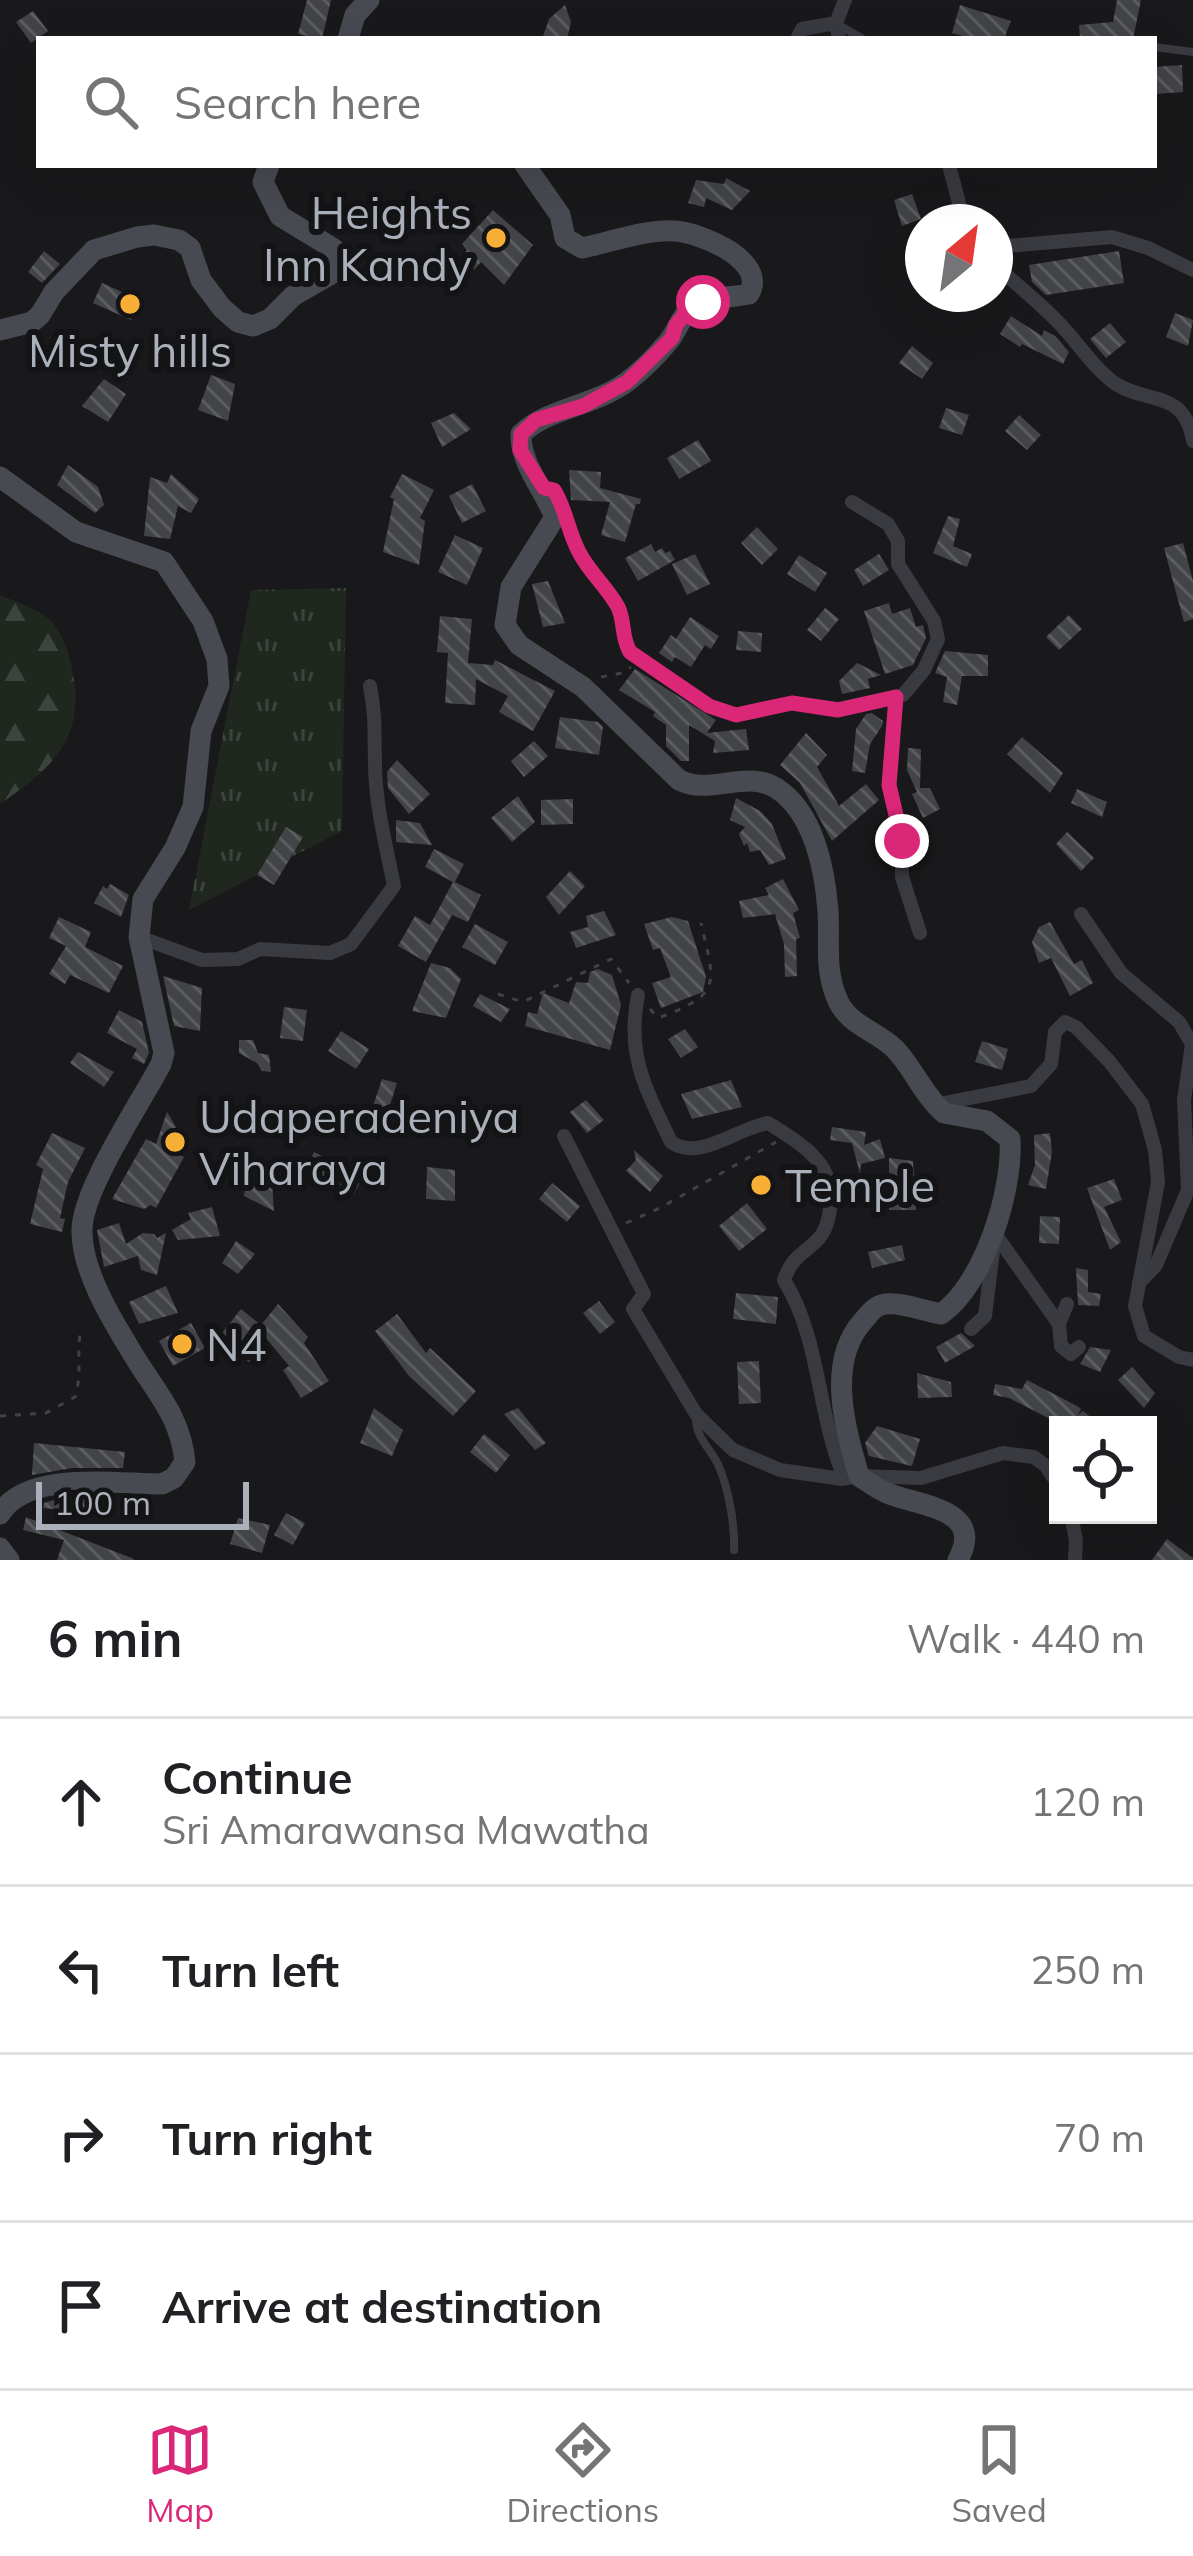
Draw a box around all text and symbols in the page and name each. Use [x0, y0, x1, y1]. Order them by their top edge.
search box [36, 36, 1157, 168]
icon: search [78, 69, 144, 135]
text: Search here [174, 74, 421, 130]
place label: Heights Inn Kandy [263, 184, 472, 292]
north arrow [905, 204, 1013, 312]
marker: Heights Inn Kandy [483, 225, 509, 251]
route start [676, 275, 730, 329]
marker: Misty hills [117, 291, 143, 317]
place label: Misty hills [28, 322, 232, 378]
route end [875, 814, 929, 868]
place label: Udaperadeniya Viharaya [199, 1088, 519, 1196]
marker: Udaperadeniya Viharaya [162, 1129, 188, 1155]
place label: Temple [785, 1157, 935, 1213]
marker: Temple [748, 1172, 774, 1198]
place label: N4 [206, 1316, 267, 1372]
marker: N4 [169, 1331, 195, 1357]
map controls [1049, 1416, 1157, 1524]
button: locate [1049, 1416, 1157, 1524]
scale bar [36, 1476, 249, 1529]
text: 100 m [54, 1482, 151, 1523]
text: 6 min [48, 1606, 183, 1670]
text: Walk · 440 m [907, 1614, 1145, 1663]
text: Continue [162, 1749, 352, 1805]
icon: ahead [48, 1769, 114, 1835]
text: 120 m [1030, 1777, 1145, 1826]
text: Sri Amarawansa Mawatha [162, 1805, 650, 1854]
icon: left [48, 1937, 114, 2003]
text: Turn left [162, 1942, 339, 1998]
text: 250 m [1030, 1945, 1145, 1994]
icon: right [48, 2105, 114, 2171]
text: Turn right [162, 2110, 372, 2166]
text: 70 m [1054, 2113, 1145, 2162]
icon: arrive [48, 2273, 114, 2339]
text: Arrive at destination [162, 2278, 602, 2334]
tab: Map [146, 2417, 214, 2530]
tab: Directions [507, 2417, 659, 2530]
tab: Saved [952, 2417, 1047, 2530]

